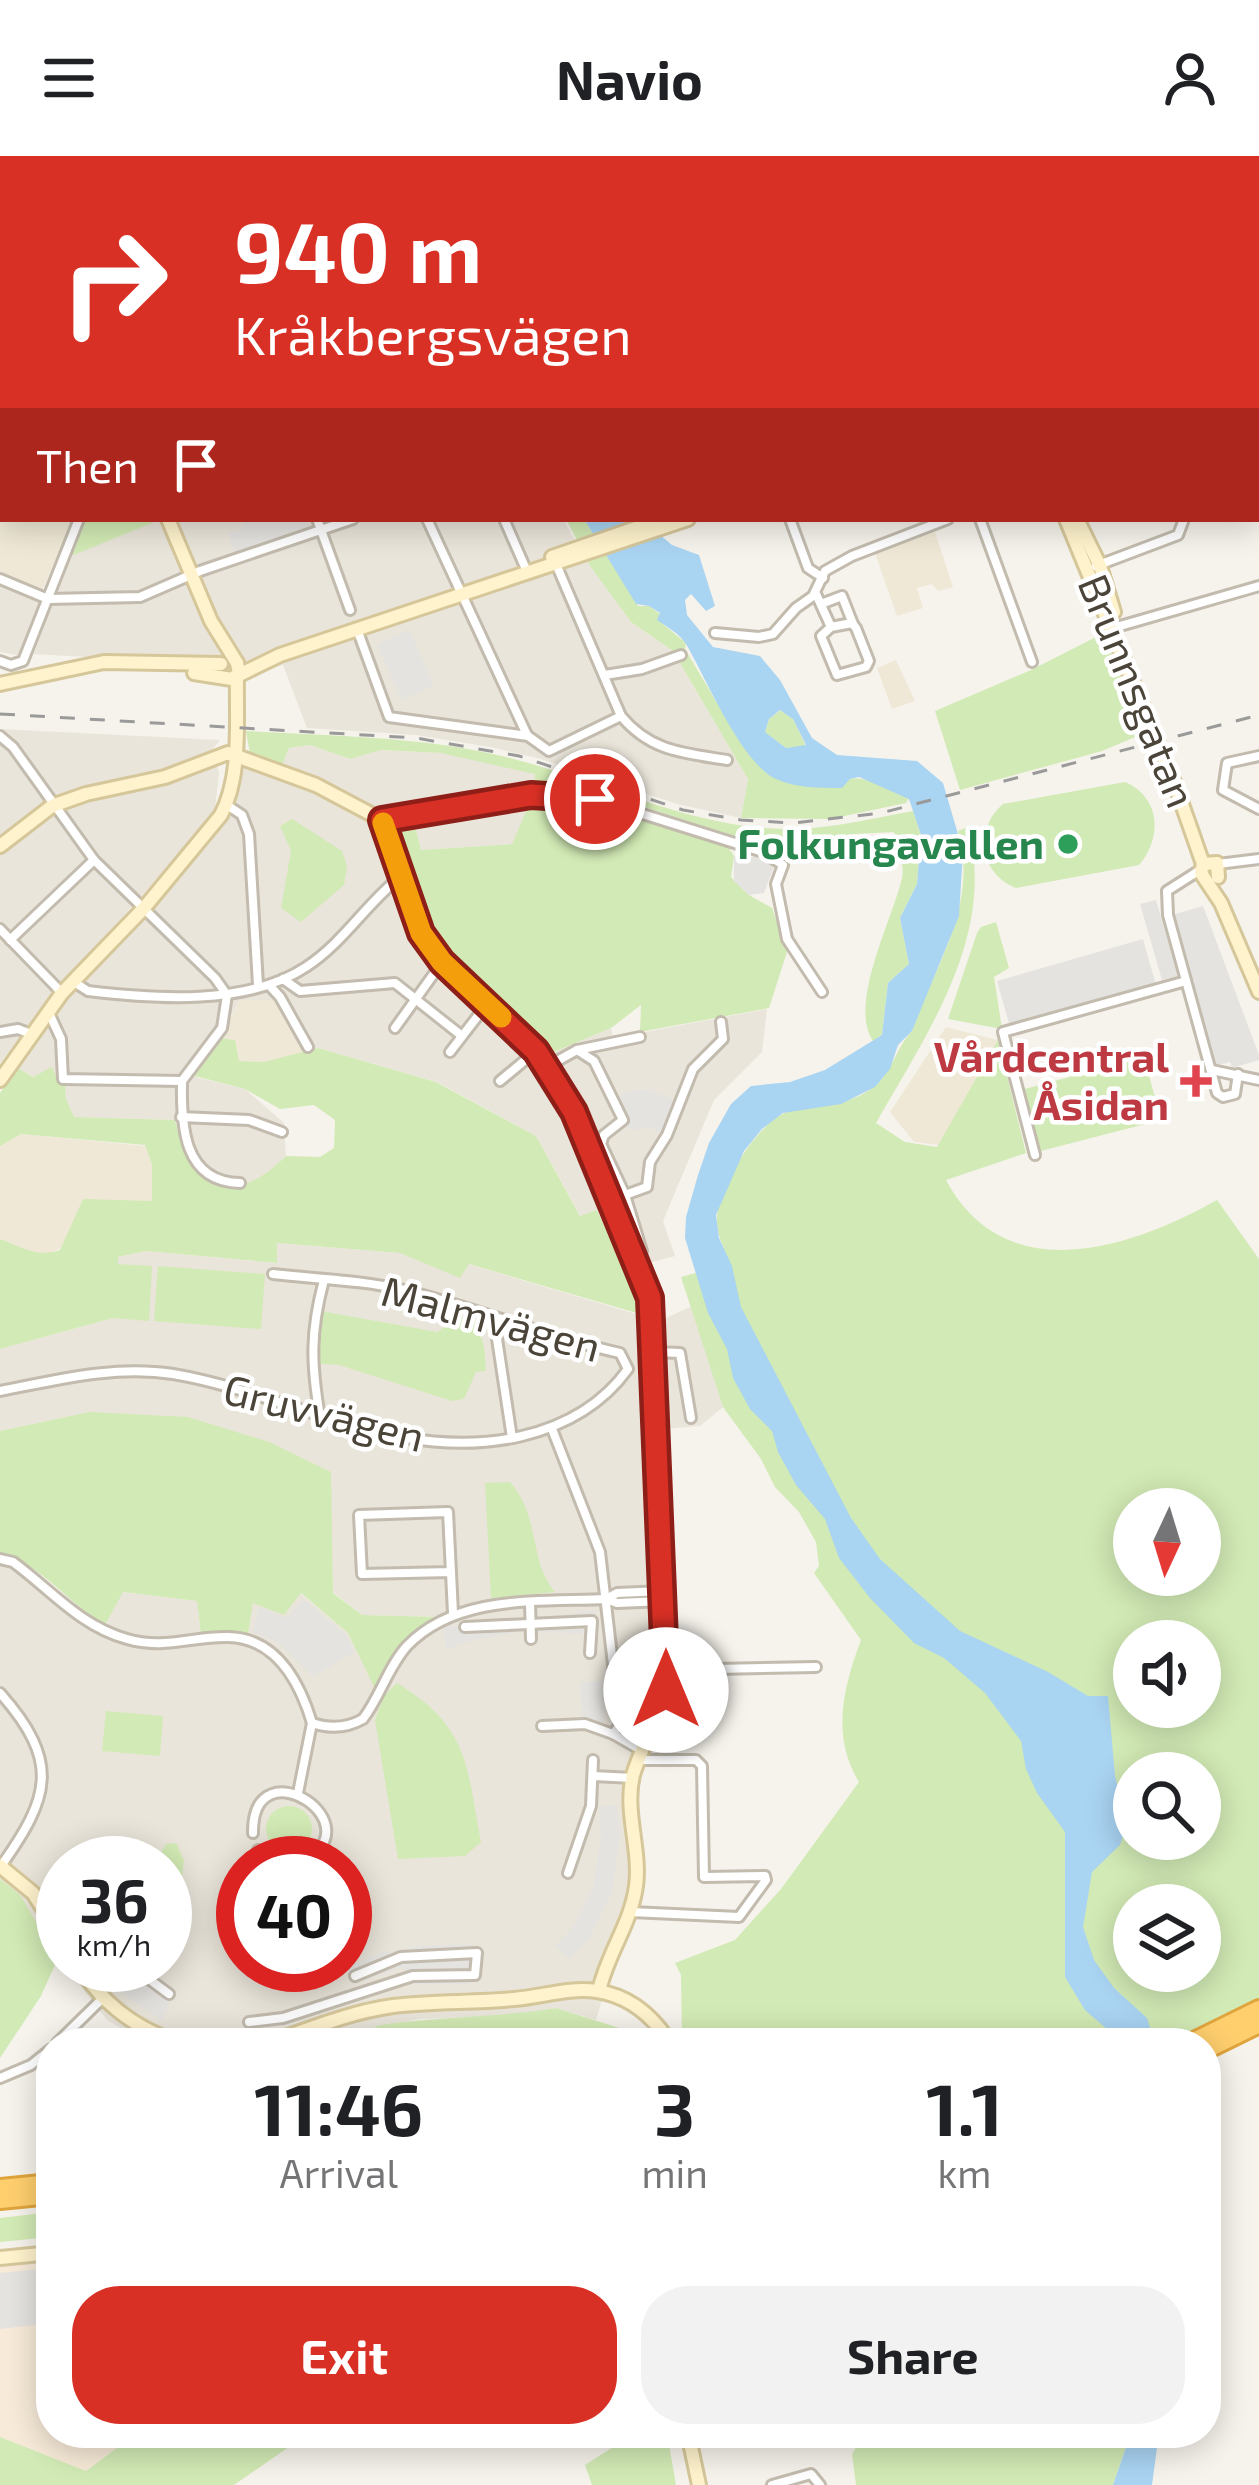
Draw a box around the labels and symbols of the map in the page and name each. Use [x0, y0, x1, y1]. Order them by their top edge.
street label: Brunnsgatan [1069, 567, 1208, 814]
pin [544, 748, 646, 850]
place label: Folkungavallen [737, 817, 1044, 867]
marker: Folkungavallen [1055, 831, 1081, 857]
place label: Vårdcentral Åsidan [934, 1030, 1169, 1128]
marker: Vårdcentral Åsidan [1180, 1065, 1212, 1097]
street label: Malmvägen [377, 1264, 606, 1370]
street label: Gruvvägen [219, 1362, 430, 1460]
north arrow [1113, 1488, 1221, 1596]
position arrow [603, 1627, 729, 1753]
speed limit sign: 40 [216, 1836, 372, 1992]

